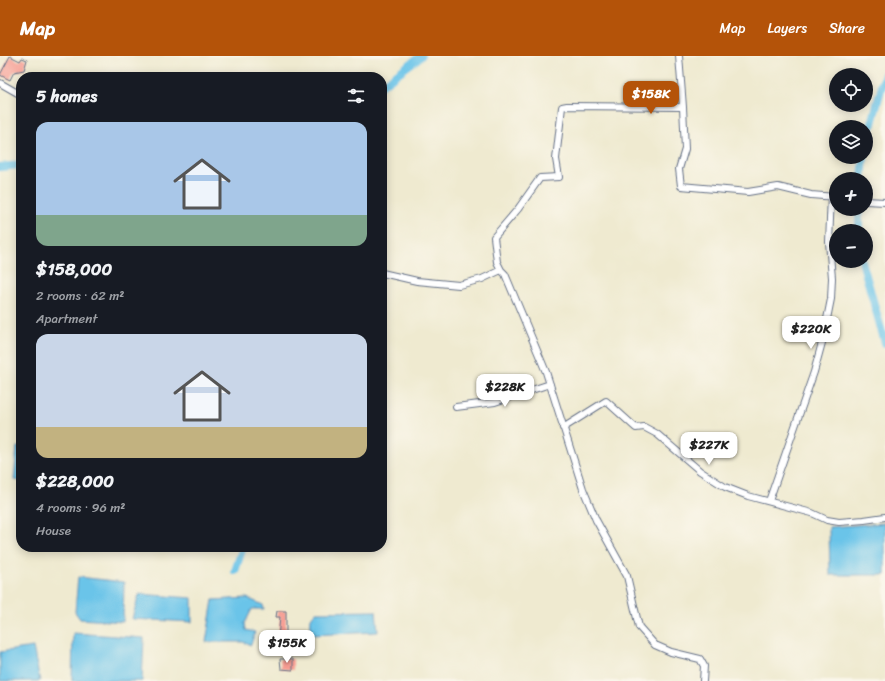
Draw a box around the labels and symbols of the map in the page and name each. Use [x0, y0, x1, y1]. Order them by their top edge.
pin: $158K [623, 81, 679, 115]
pin: $220K [783, 316, 839, 350]
pin: $228K [477, 374, 533, 408]
pin: $227K [681, 432, 737, 466]
pin: $155K [259, 630, 315, 664]

